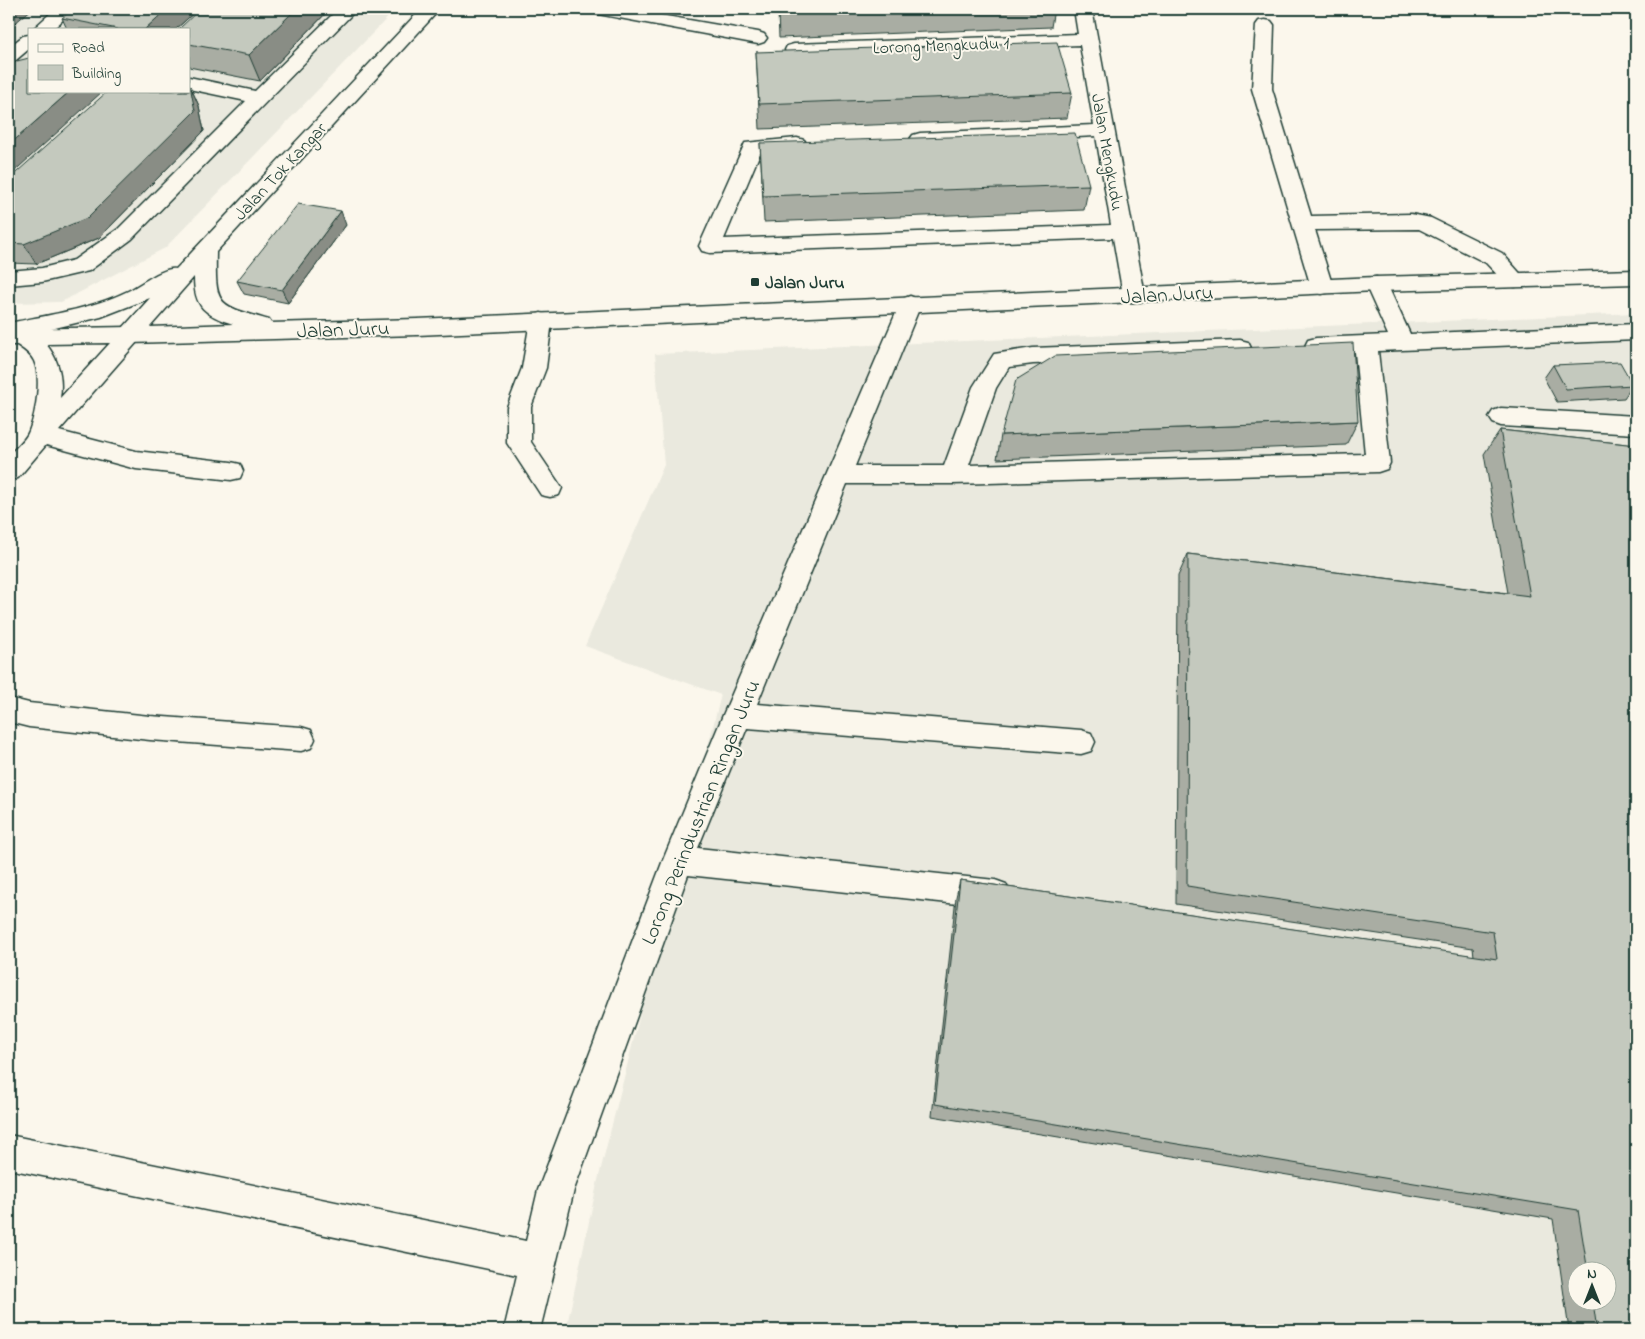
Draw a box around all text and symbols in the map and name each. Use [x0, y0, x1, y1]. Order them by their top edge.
legend [28, 28, 190, 92]
street label: Lorong Mengkudu 1 [872, 32, 1010, 63]
text: Road [72, 37, 105, 59]
text: Building [71, 63, 121, 86]
street label: Jalan Mengkudu [1082, 92, 1129, 213]
street label: Jalan Tok Kangar [229, 117, 335, 228]
place label: Jalan Juru [765, 271, 844, 297]
marker: Jalan Juru [749, 276, 761, 288]
street label: Jalan Juru [1120, 279, 1214, 313]
street label: Jalan Juru [296, 314, 390, 348]
street label: Lorong Perindustrian Ringan Juru [635, 676, 771, 951]
north arrow [1568, 1262, 1618, 1312]
text: N [1587, 1264, 1597, 1285]

